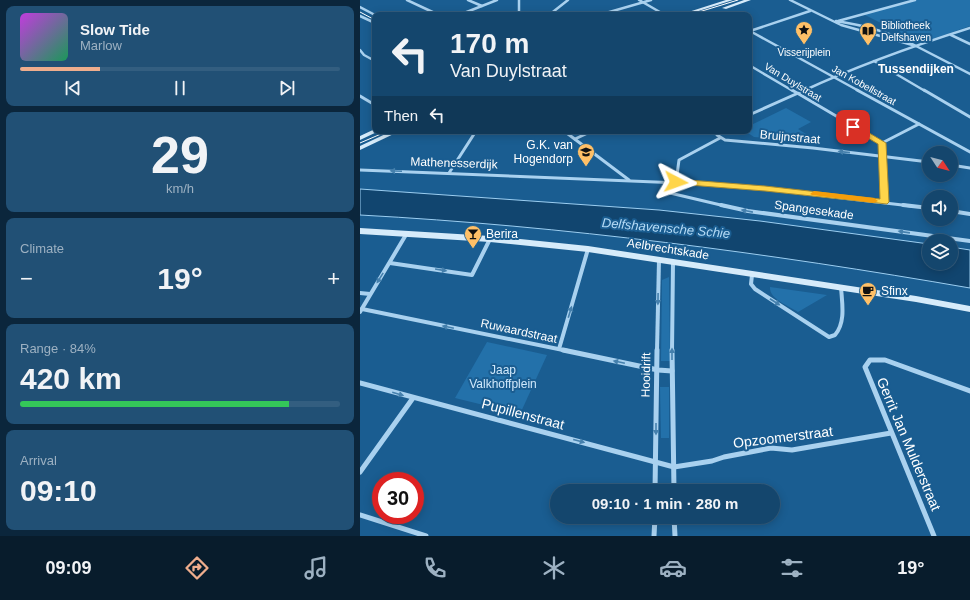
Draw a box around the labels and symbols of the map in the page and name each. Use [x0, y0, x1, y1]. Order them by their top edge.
place icon: Visserijplein [794, 20, 814, 45]
place label: Bibliotheek Delfshaven [881, 20, 931, 43]
library icon: Bibliotheek Delfshaven [858, 21, 878, 46]
place label: Visserijplein [777, 47, 831, 58]
street label: Van Duylstraat [762, 61, 824, 104]
district label: Tussendijken [878, 62, 954, 76]
street label: Jan Kobellstraat [830, 63, 898, 107]
pin [836, 110, 870, 144]
street label: Bruijnstraat [759, 127, 821, 147]
place label: G.K. van Hogendorp [514, 138, 573, 166]
school or university icon: G.K. van Hogendorp [576, 142, 596, 167]
north arrow [922, 146, 958, 182]
one-way arrow [838, 148, 850, 155]
street label: Mathenesserdijk [410, 154, 499, 172]
position arrow [655, 161, 697, 203]
one-way arrow [389, 168, 402, 174]
street label: Spangesekade [773, 197, 855, 223]
one-way arrow [741, 207, 753, 213]
water label: Delfshavensche Schie [601, 215, 731, 241]
bar icon: Berira [463, 224, 483, 249]
place label: Berira [486, 227, 518, 241]
one-way arrow [898, 229, 910, 235]
street label: Aelbrechtskade [626, 236, 710, 262]
one-way arrow [435, 267, 447, 273]
one-way arrow [376, 273, 384, 283]
cafe icon: Sfinx [858, 281, 878, 306]
place label: Sfinx [881, 284, 908, 298]
one-way arrow [655, 293, 661, 306]
one-way arrow [770, 298, 780, 306]
one-way arrow [567, 306, 573, 318]
street label: Ruwaardstraat [479, 316, 559, 346]
one-way arrow [441, 323, 454, 329]
one-way arrow [669, 347, 675, 360]
street label: Hooidrift [639, 352, 653, 397]
one-way arrow [613, 359, 626, 365]
park label: Jaap Valkhoffplein [469, 363, 537, 391]
street label: Gerrit Jan Mulderstraat [874, 375, 944, 513]
one-way arrow [392, 391, 404, 397]
street label: Pupillenstraat [480, 395, 566, 433]
one-way arrow [653, 423, 659, 436]
street label: Opzoomerstraat [732, 423, 834, 451]
one-way arrow [573, 439, 585, 445]
speed limit sign: 30 [372, 472, 424, 524]

